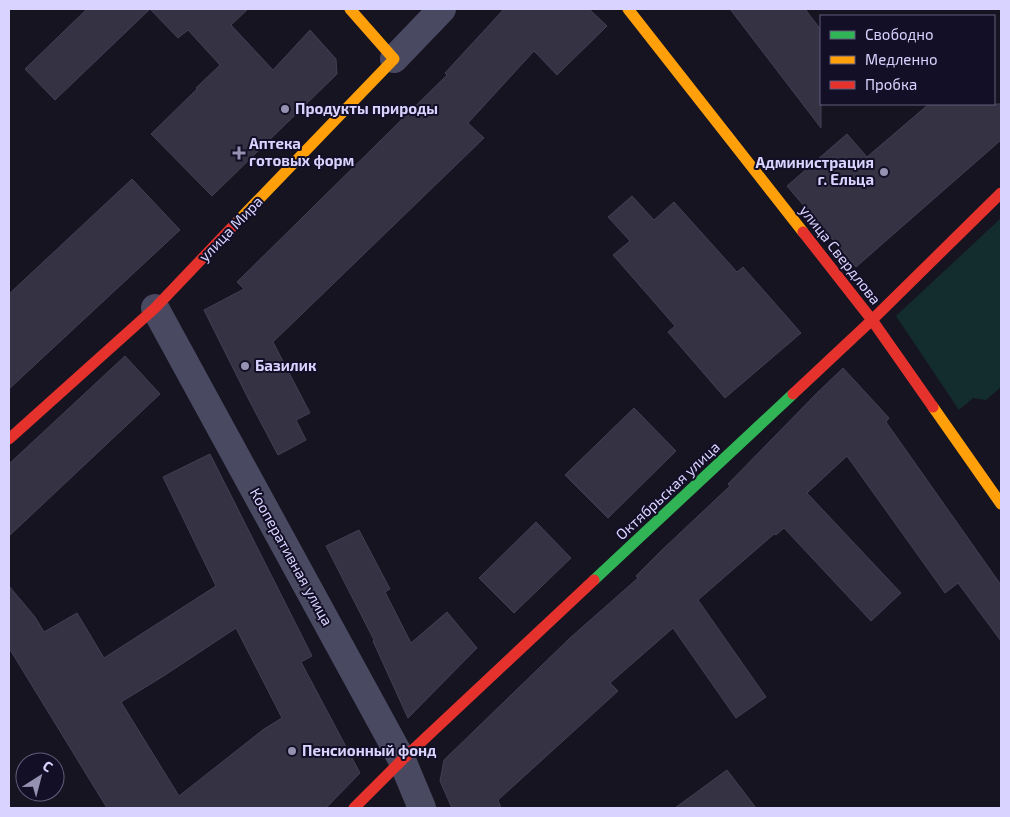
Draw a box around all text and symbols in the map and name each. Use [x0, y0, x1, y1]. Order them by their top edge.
legend [820, 15, 995, 105]
text: Свободно [865, 25, 934, 43]
text: Медленно [865, 50, 938, 68]
text: Пробка [865, 75, 917, 93]
place label: Продукты природы [295, 99, 438, 117]
marker: Продукты природы [279, 103, 291, 115]
place label: Аптека готовых форм [249, 134, 354, 169]
marker: Аптека готовых форм [233, 147, 245, 159]
place label: Администрация г. Ельца [756, 153, 874, 188]
marker: Администрация г. Ельца [878, 166, 890, 178]
street label: улица Мира [195, 192, 267, 266]
street label: улица Свердлова [796, 201, 885, 308]
place label: Базилик [255, 356, 317, 374]
marker: Базилик [239, 360, 251, 372]
street label: Октябрьская улица [612, 437, 724, 544]
street label: Кооперативная улица [246, 485, 337, 629]
place label: Пенсионный фонд [302, 741, 437, 759]
marker: Пенсионный фонд [286, 745, 298, 757]
north arrow [15, 752, 65, 802]
text: С [40, 757, 56, 775]

